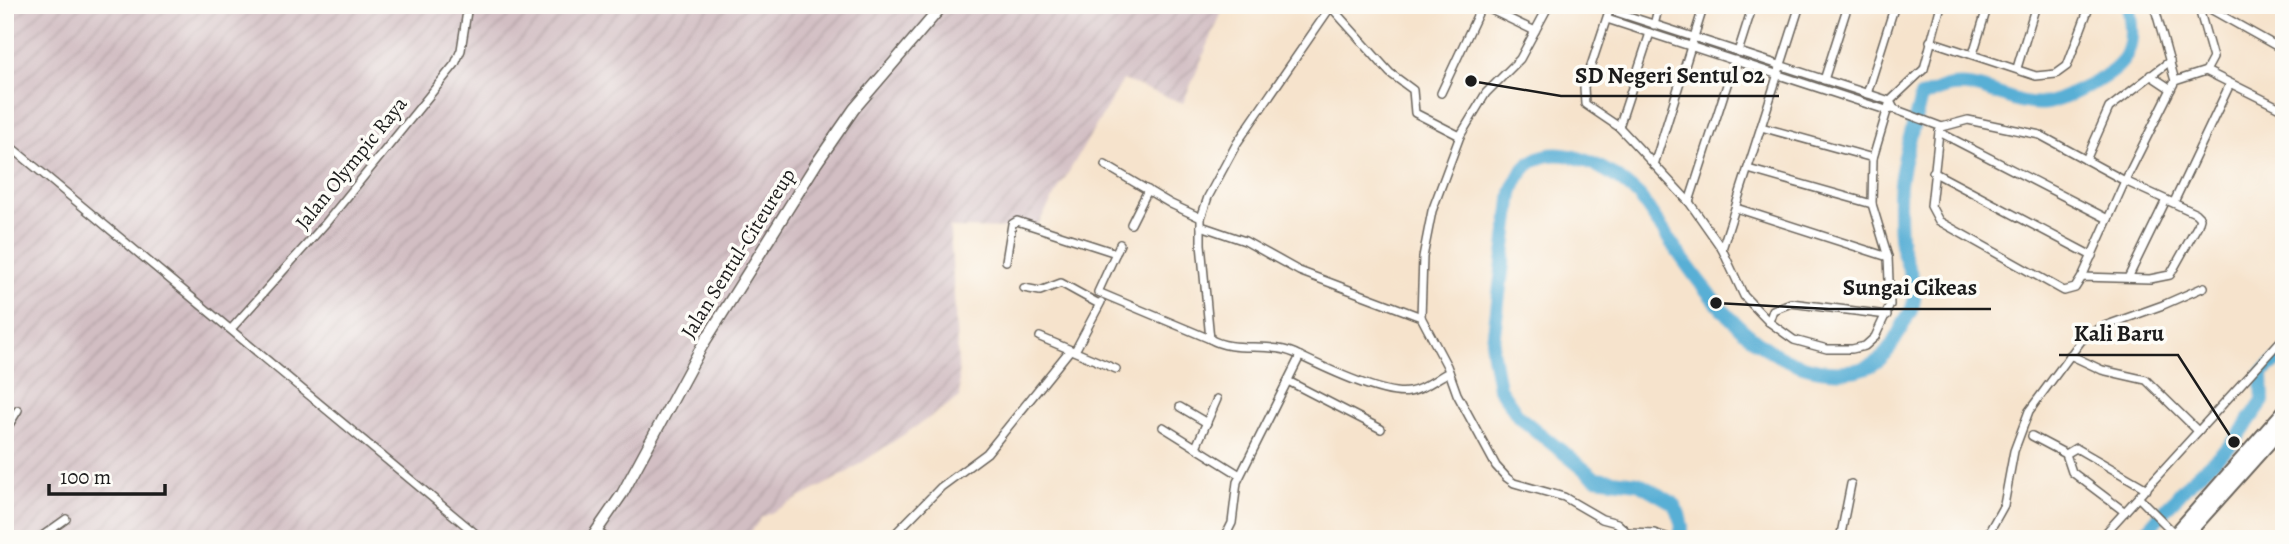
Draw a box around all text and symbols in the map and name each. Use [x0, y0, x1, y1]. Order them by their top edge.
callout: SD Negeri Sentul 02 [1561, 52, 1779, 96]
text: SD Negeri Sentul 02 [1575, 60, 1765, 91]
street label: Jalan Olympic Raya [289, 90, 414, 235]
street label: Jalan Sentul-Citeureup [674, 163, 802, 343]
callout: Sungai Cikeas [1829, 265, 1991, 309]
text: Sungai Cikeas [1843, 272, 1977, 303]
callout: Kali Baru [2059, 311, 2178, 355]
text: Kali Baru [2074, 318, 2165, 349]
scale bar [49, 453, 164, 497]
text: 100 m [60, 463, 111, 491]

